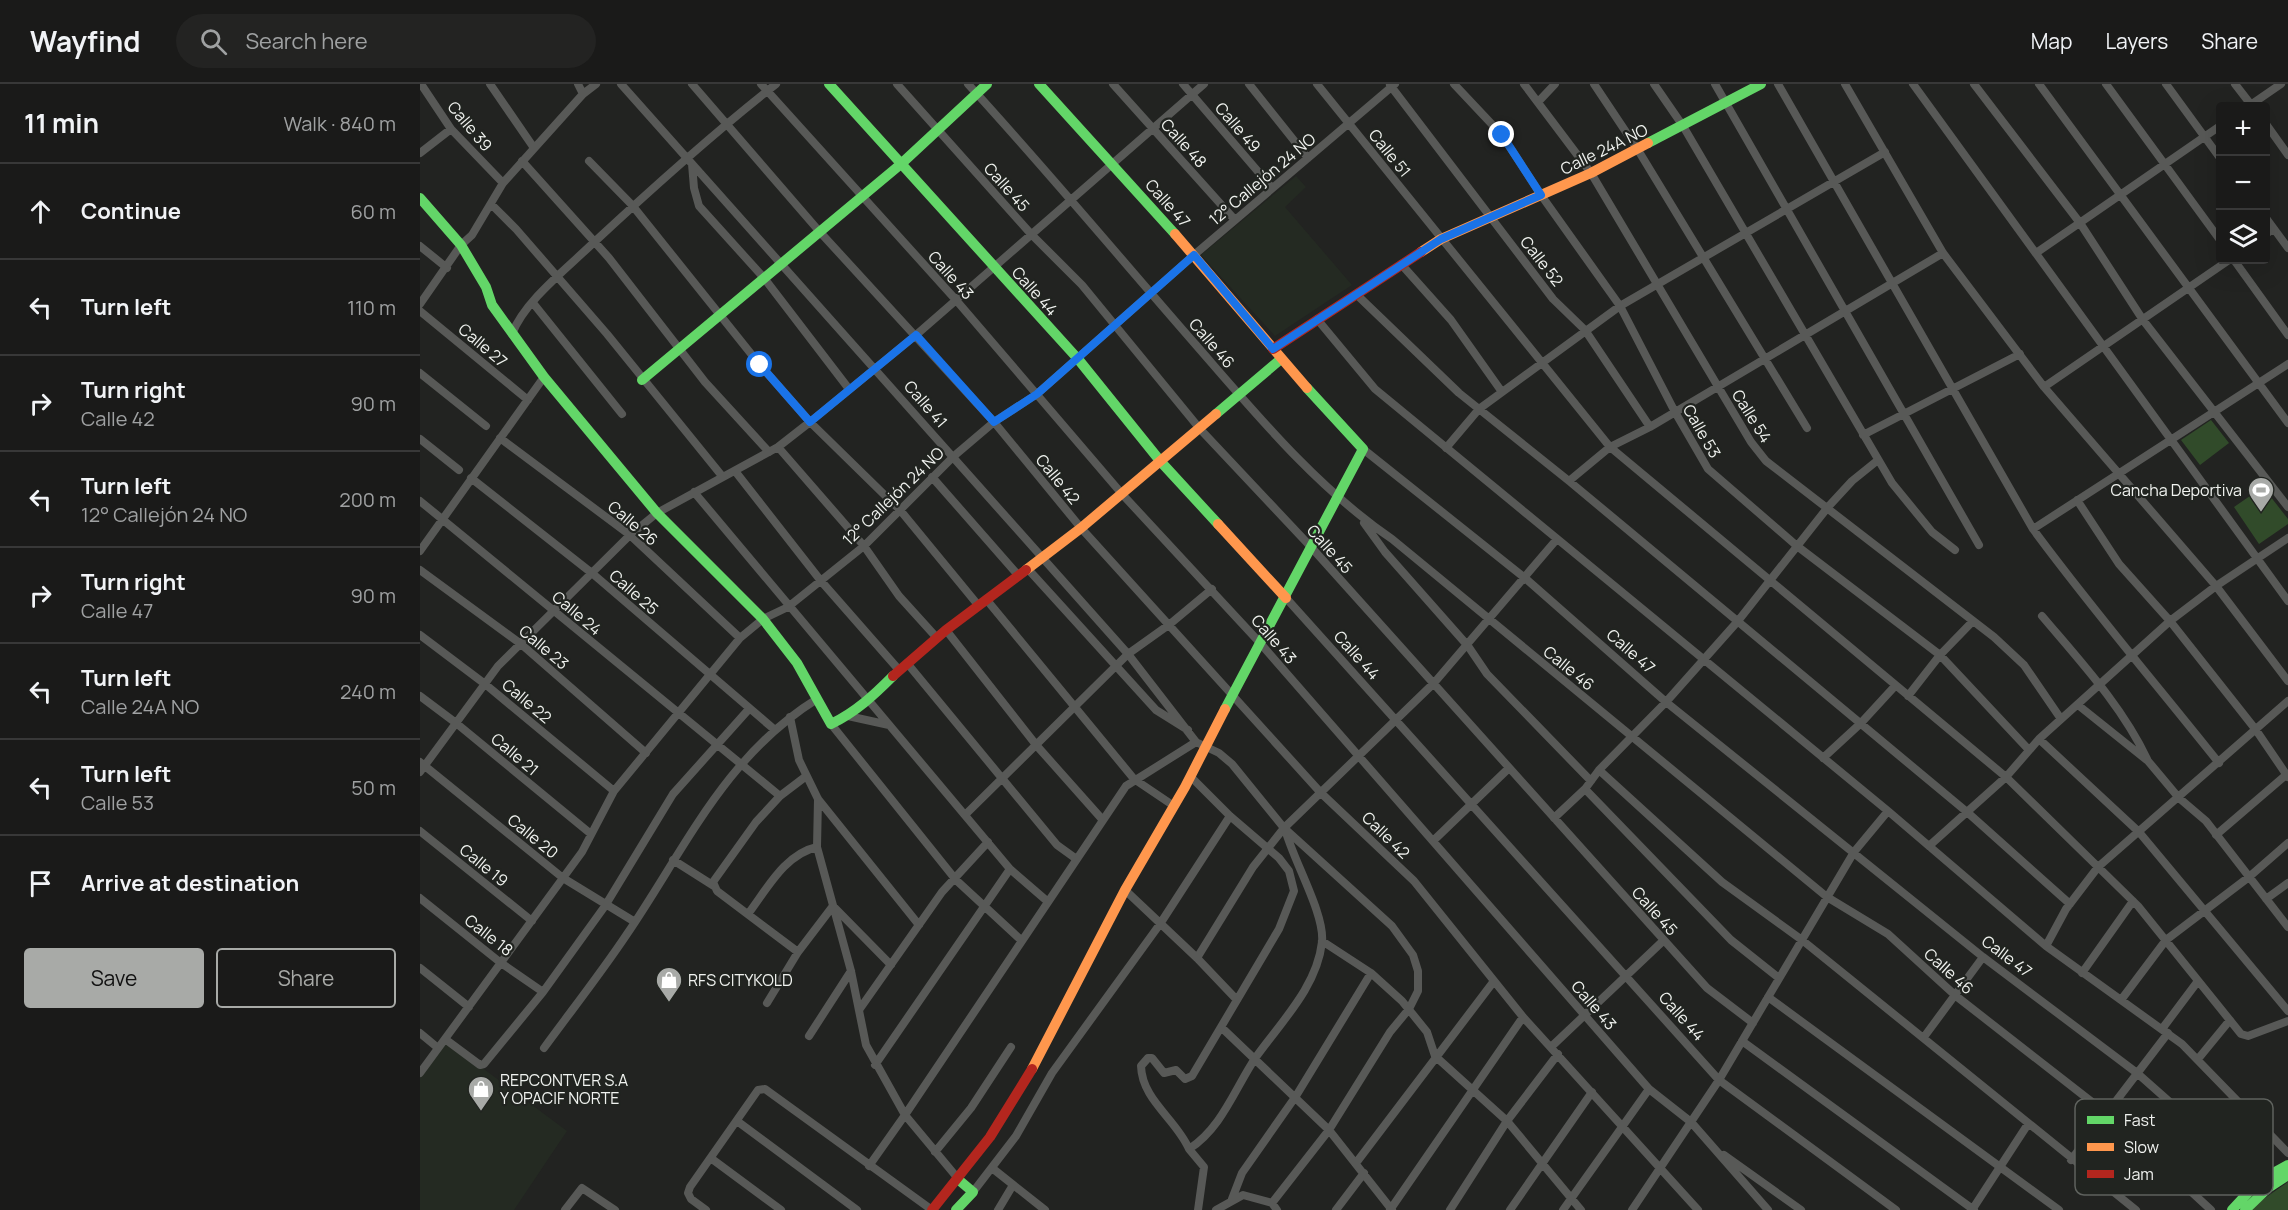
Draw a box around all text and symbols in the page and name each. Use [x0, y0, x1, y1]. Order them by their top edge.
search box [176, 14, 596, 68]
text: Wayfind [30, 22, 140, 60]
icon: search [197, 25, 230, 58]
text: Search here [245, 26, 368, 56]
text: Map [2031, 27, 2072, 55]
text: Layers [2105, 27, 2168, 55]
text: Share [2201, 27, 2258, 55]
street label: Calle 39 [443, 96, 497, 156]
street label: Calle 49 [1210, 97, 1266, 157]
map controls [2216, 102, 2270, 264]
button: + [2216, 102, 2270, 156]
text: 11 min [24, 105, 99, 141]
text: Walk · 840 m [283, 110, 396, 137]
street label: Calle 48 [1156, 114, 1212, 172]
street label: Calle 24A NO [1557, 118, 1652, 180]
route end [1488, 121, 1514, 147]
street label: Calle 51 [1364, 124, 1416, 182]
street label: 12° Callejón 24 NO [1204, 128, 1320, 230]
button: − [2216, 156, 2270, 210]
street label: Calle 45 [979, 158, 1035, 216]
street label: Calle 47 [1140, 174, 1196, 232]
icon: ahead [24, 195, 57, 228]
text: Continue [81, 196, 181, 226]
text: 60 m [350, 198, 396, 225]
button: layers [2216, 210, 2270, 264]
street label: Calle 52 [1515, 231, 1569, 291]
street label: Calle 43 [923, 246, 979, 304]
street label: Calle 44 [1007, 262, 1063, 320]
icon: left [24, 291, 57, 324]
text: Turn left [81, 292, 171, 322]
text: 110 m [347, 294, 396, 321]
street label: Calle 46 [1184, 313, 1240, 373]
street label: Calle 27 [454, 318, 512, 372]
route start [746, 351, 772, 377]
text: Turn right [81, 375, 186, 405]
street label: Calle 41 [899, 376, 953, 432]
street label: Calle 54 [1727, 385, 1777, 447]
icon: right [24, 387, 57, 420]
text: 90 m [350, 390, 396, 417]
street label: Calle 53 [1678, 400, 1726, 462]
text: Calle 42 [81, 405, 155, 432]
street label: 12° Callejón 24 NO [838, 442, 949, 550]
street label: Calle 42 [1031, 449, 1085, 509]
text: Turn left [81, 471, 171, 501]
sports icon: Cancha Deportiva [2246, 475, 2276, 513]
place label: Cancha Deportiva [2111, 479, 2242, 501]
icon: left [24, 483, 57, 516]
text: 200 m [339, 486, 396, 513]
street label: Calle 26 [603, 495, 663, 551]
text: 12° Callejón 24 NO [81, 501, 247, 528]
street label: Calle 45 [1302, 520, 1358, 578]
street label: Calle 25 [605, 564, 663, 620]
text: Turn right [81, 567, 186, 597]
icon: right [24, 579, 57, 612]
text: 90 m [350, 582, 396, 609]
street label: Calle 24 [547, 586, 607, 640]
text: Calle 47 [81, 597, 153, 624]
street label: Calle 43 [1246, 610, 1302, 668]
street label: Calle 23 [515, 620, 573, 674]
street label: Calle 47 [1602, 624, 1660, 678]
street label: Calle 44 [1329, 626, 1385, 684]
street label: Calle 46 [1539, 641, 1599, 695]
text: Turn left [81, 663, 171, 693]
street label: Calle 22 [497, 674, 557, 728]
icon: left [24, 675, 57, 708]
text: 240 m [340, 678, 396, 705]
text: Calle 24A NO [81, 693, 199, 720]
street label: Calle 21 [487, 728, 543, 780]
text: Turn left [81, 759, 171, 789]
icon: left [24, 771, 57, 804]
text: 50 m [351, 774, 396, 801]
text: Calle 53 [81, 789, 154, 816]
street label: Calle 42 [1357, 807, 1415, 863]
street label: Calle 20 [503, 809, 563, 863]
street label: Calle 19 [455, 839, 513, 891]
icon: arrive [24, 867, 57, 900]
text: Arrive at destination [81, 868, 299, 898]
street label: Calle 45 [1627, 882, 1683, 940]
street label: Calle 18 [460, 909, 518, 961]
street label: Calle 47 [1977, 930, 2037, 982]
street label: Calle 46 [1919, 943, 1979, 999]
button: Save [24, 948, 204, 1008]
button: Share [216, 948, 396, 1008]
shop icon: RFS CITYKOLD [654, 965, 684, 1003]
place label: RFS CITYKOLD [688, 969, 793, 991]
street label: Calle 43 [1566, 976, 1622, 1034]
street label: Calle 44 [1654, 987, 1710, 1045]
place label: REPCONTVER S.A Y OPACIF NORTE [500, 1069, 628, 1109]
shop icon: REPCONTVER S.A Y OPACIF NORTE [466, 1074, 496, 1112]
legend [2075, 1099, 2273, 1195]
text: Fast [2124, 1109, 2155, 1131]
text: Slow [2124, 1136, 2159, 1158]
text: Jam [2124, 1163, 2154, 1185]

